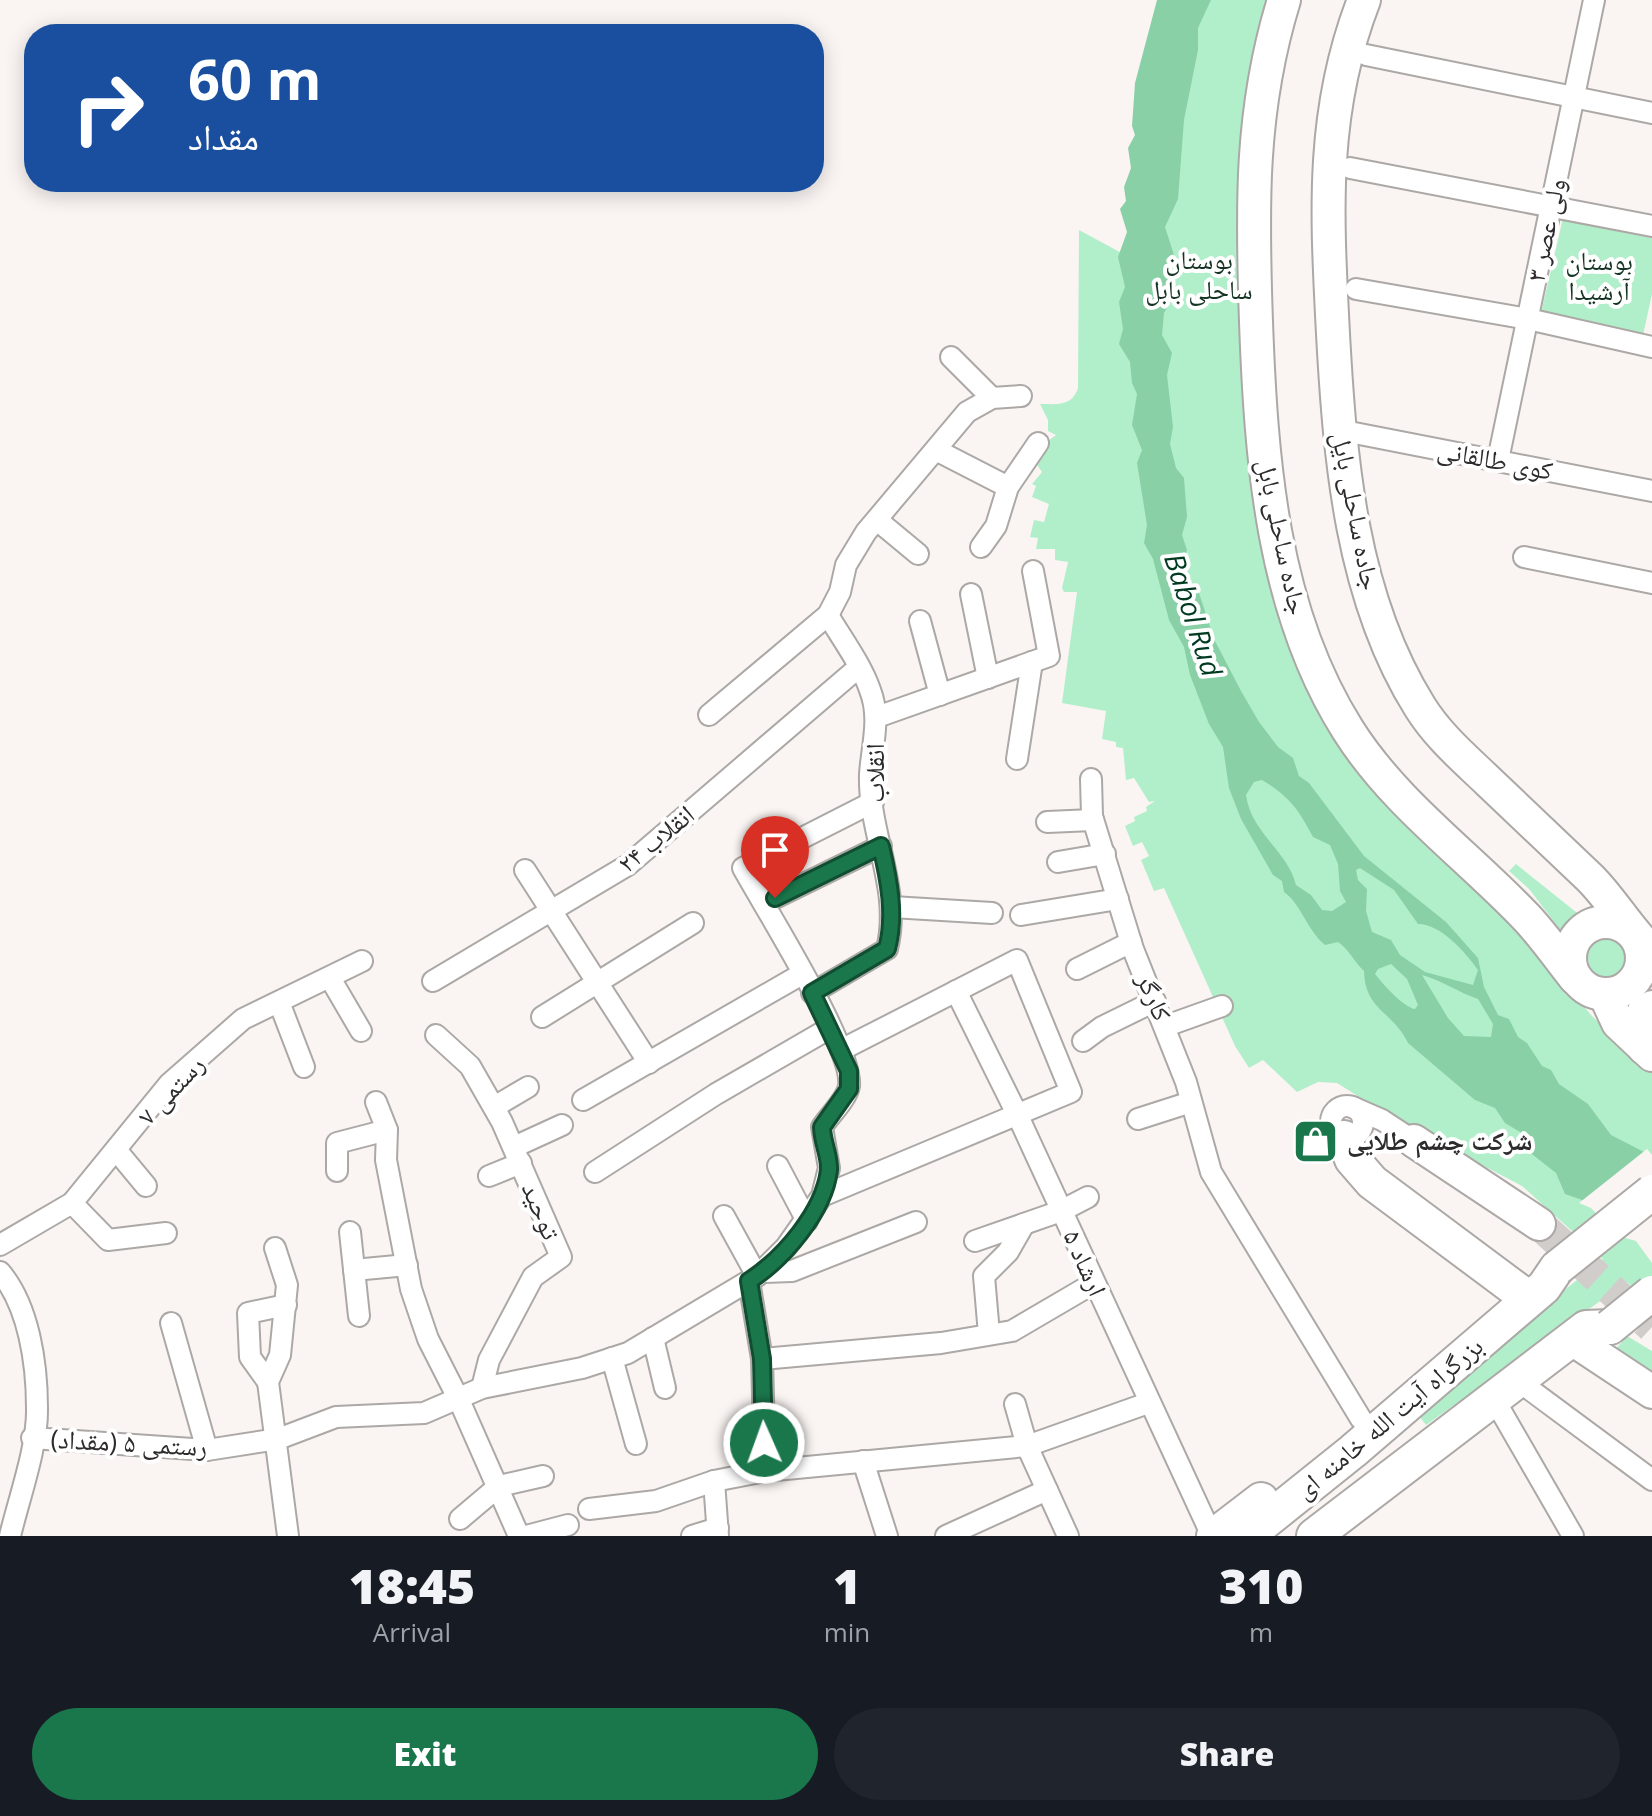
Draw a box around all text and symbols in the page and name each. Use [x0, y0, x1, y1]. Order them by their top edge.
text: 60 m [188, 40, 322, 116]
icon: right [56, 56, 160, 160]
text: مقداد [188, 112, 259, 161]
street label: ولی عصر ۳ [1517, 175, 1574, 285]
park label: بوستان ساحلی بابل [1145, 241, 1253, 307]
park label: بوستان آرشیدا [1565, 242, 1633, 308]
street label: جاده ساحلی بایل [1324, 429, 1390, 593]
street label: کوی طالقانی [1434, 430, 1556, 488]
street label: جاده ساحلی بابل [1249, 455, 1317, 618]
water label: Babol Rud [1156, 548, 1232, 682]
street label: انقلاب [856, 743, 892, 803]
street label: انقلاب ۲۴ [609, 796, 701, 880]
pin [741, 816, 809, 898]
icon: arrive [753, 828, 797, 872]
street label: کارگر [1128, 966, 1181, 1026]
street label: رستمی ۷ [129, 1046, 212, 1132]
shop icon: شرکت چشم طلایی [1292, 1117, 1340, 1165]
place label: شرکت چشم طلایی [1347, 1122, 1532, 1159]
street label: توحید [514, 1176, 570, 1245]
street label: ارشاد ۵ [1055, 1224, 1116, 1301]
street label: بزرگراه آیت الله خامنه ای [1287, 1328, 1490, 1507]
position arrow [722, 1401, 806, 1485]
street label: رستمی ۵ (مقداد) [50, 1420, 208, 1464]
text: 18:45 [349, 1553, 475, 1618]
text: 1 [833, 1553, 861, 1618]
text: 310 [1219, 1553, 1303, 1618]
text: Arrival [373, 1614, 451, 1650]
text: min [824, 1614, 870, 1650]
text: m [1249, 1614, 1273, 1650]
button: Exit [32, 1708, 818, 1800]
button: Share [834, 1708, 1620, 1800]

